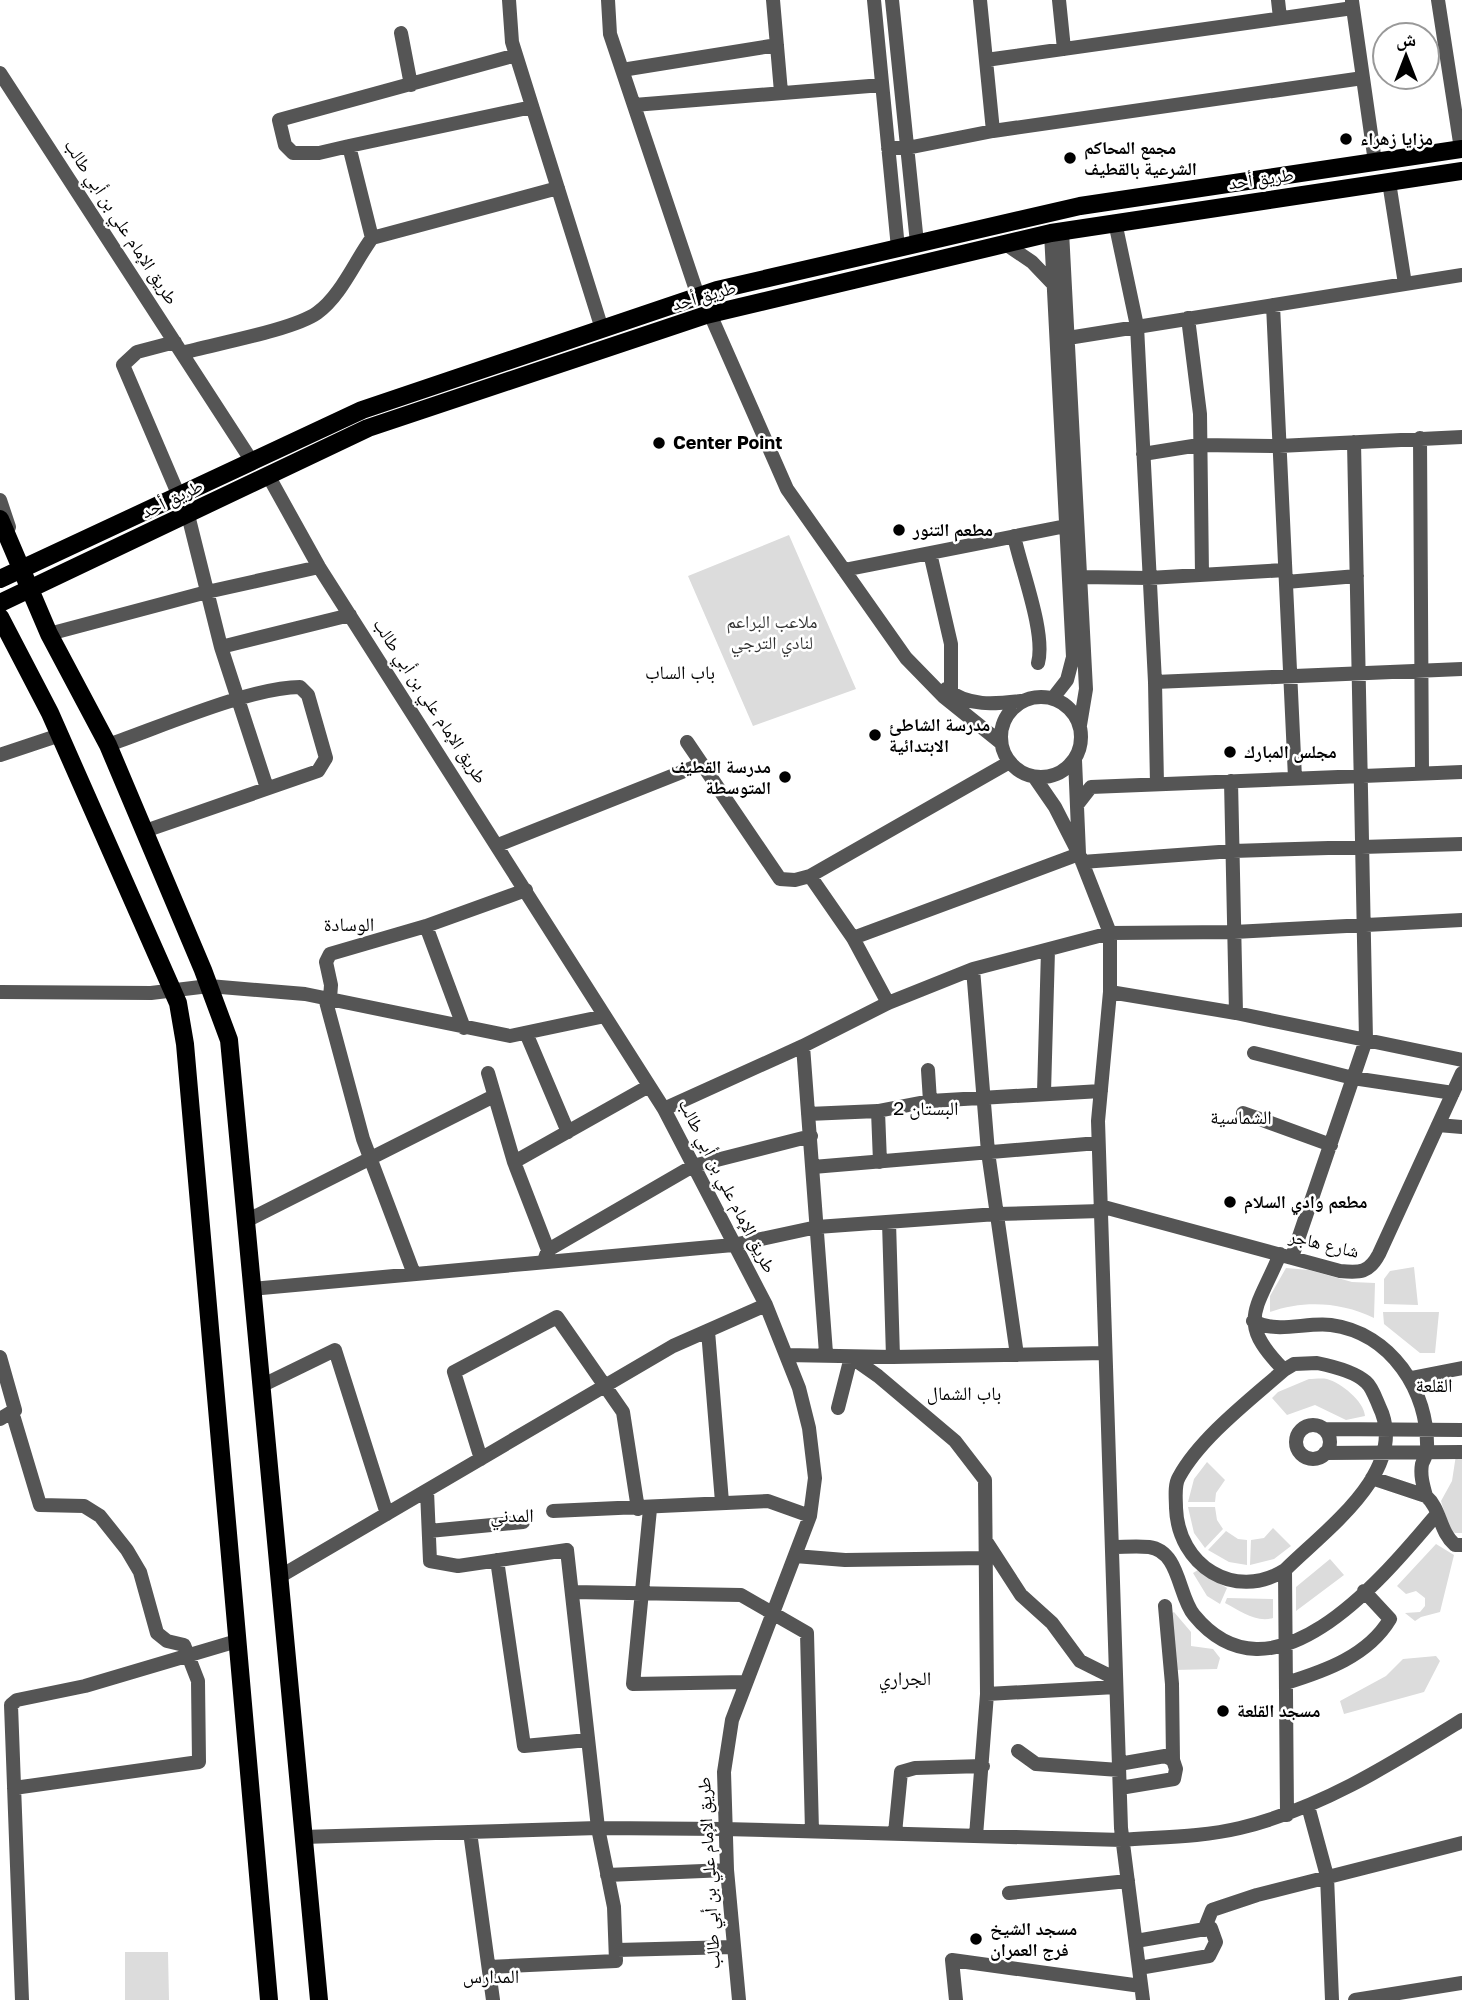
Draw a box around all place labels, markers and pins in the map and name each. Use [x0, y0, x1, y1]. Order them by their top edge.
place label: مزايا زهراء [1360, 127, 1433, 149]
marker: مزايا زهراء [1338, 131, 1354, 147]
place label: مجمع المحاكم الشرعية بالقطيف [1084, 136, 1197, 180]
marker: مجمع المحاكم الشرعية بالقطيف [1062, 150, 1078, 166]
place label: Center Point [673, 431, 782, 453]
marker: Center Point [651, 435, 667, 451]
place label: مطعم التنور [912, 518, 993, 542]
marker: مطعم التنور [891, 522, 907, 538]
place label: مدرسة الشاطئ الابتدائية [889, 713, 990, 757]
marker: مدرسة الشاطئ الابتدائية [867, 727, 883, 743]
place label: مجلس المبارك [1244, 740, 1337, 763]
marker: مجلس المبارك [1222, 744, 1238, 760]
place label: مدرسة القطيف المتوسطة [671, 755, 771, 798]
marker: مدرسة القطيف المتوسطة [777, 769, 793, 785]
place label: مطعم وادي السلام [1244, 1190, 1368, 1216]
marker: مطعم وادي السلام [1222, 1194, 1238, 1210]
place label: مسجد القلعة [1237, 1699, 1320, 1721]
marker: مسجد القلعة [1215, 1703, 1231, 1719]
place label: مسجد الشيخ فرج العمران [990, 1917, 1077, 1961]
marker: مسجد الشيخ فرج العمران [968, 1931, 984, 1947]

